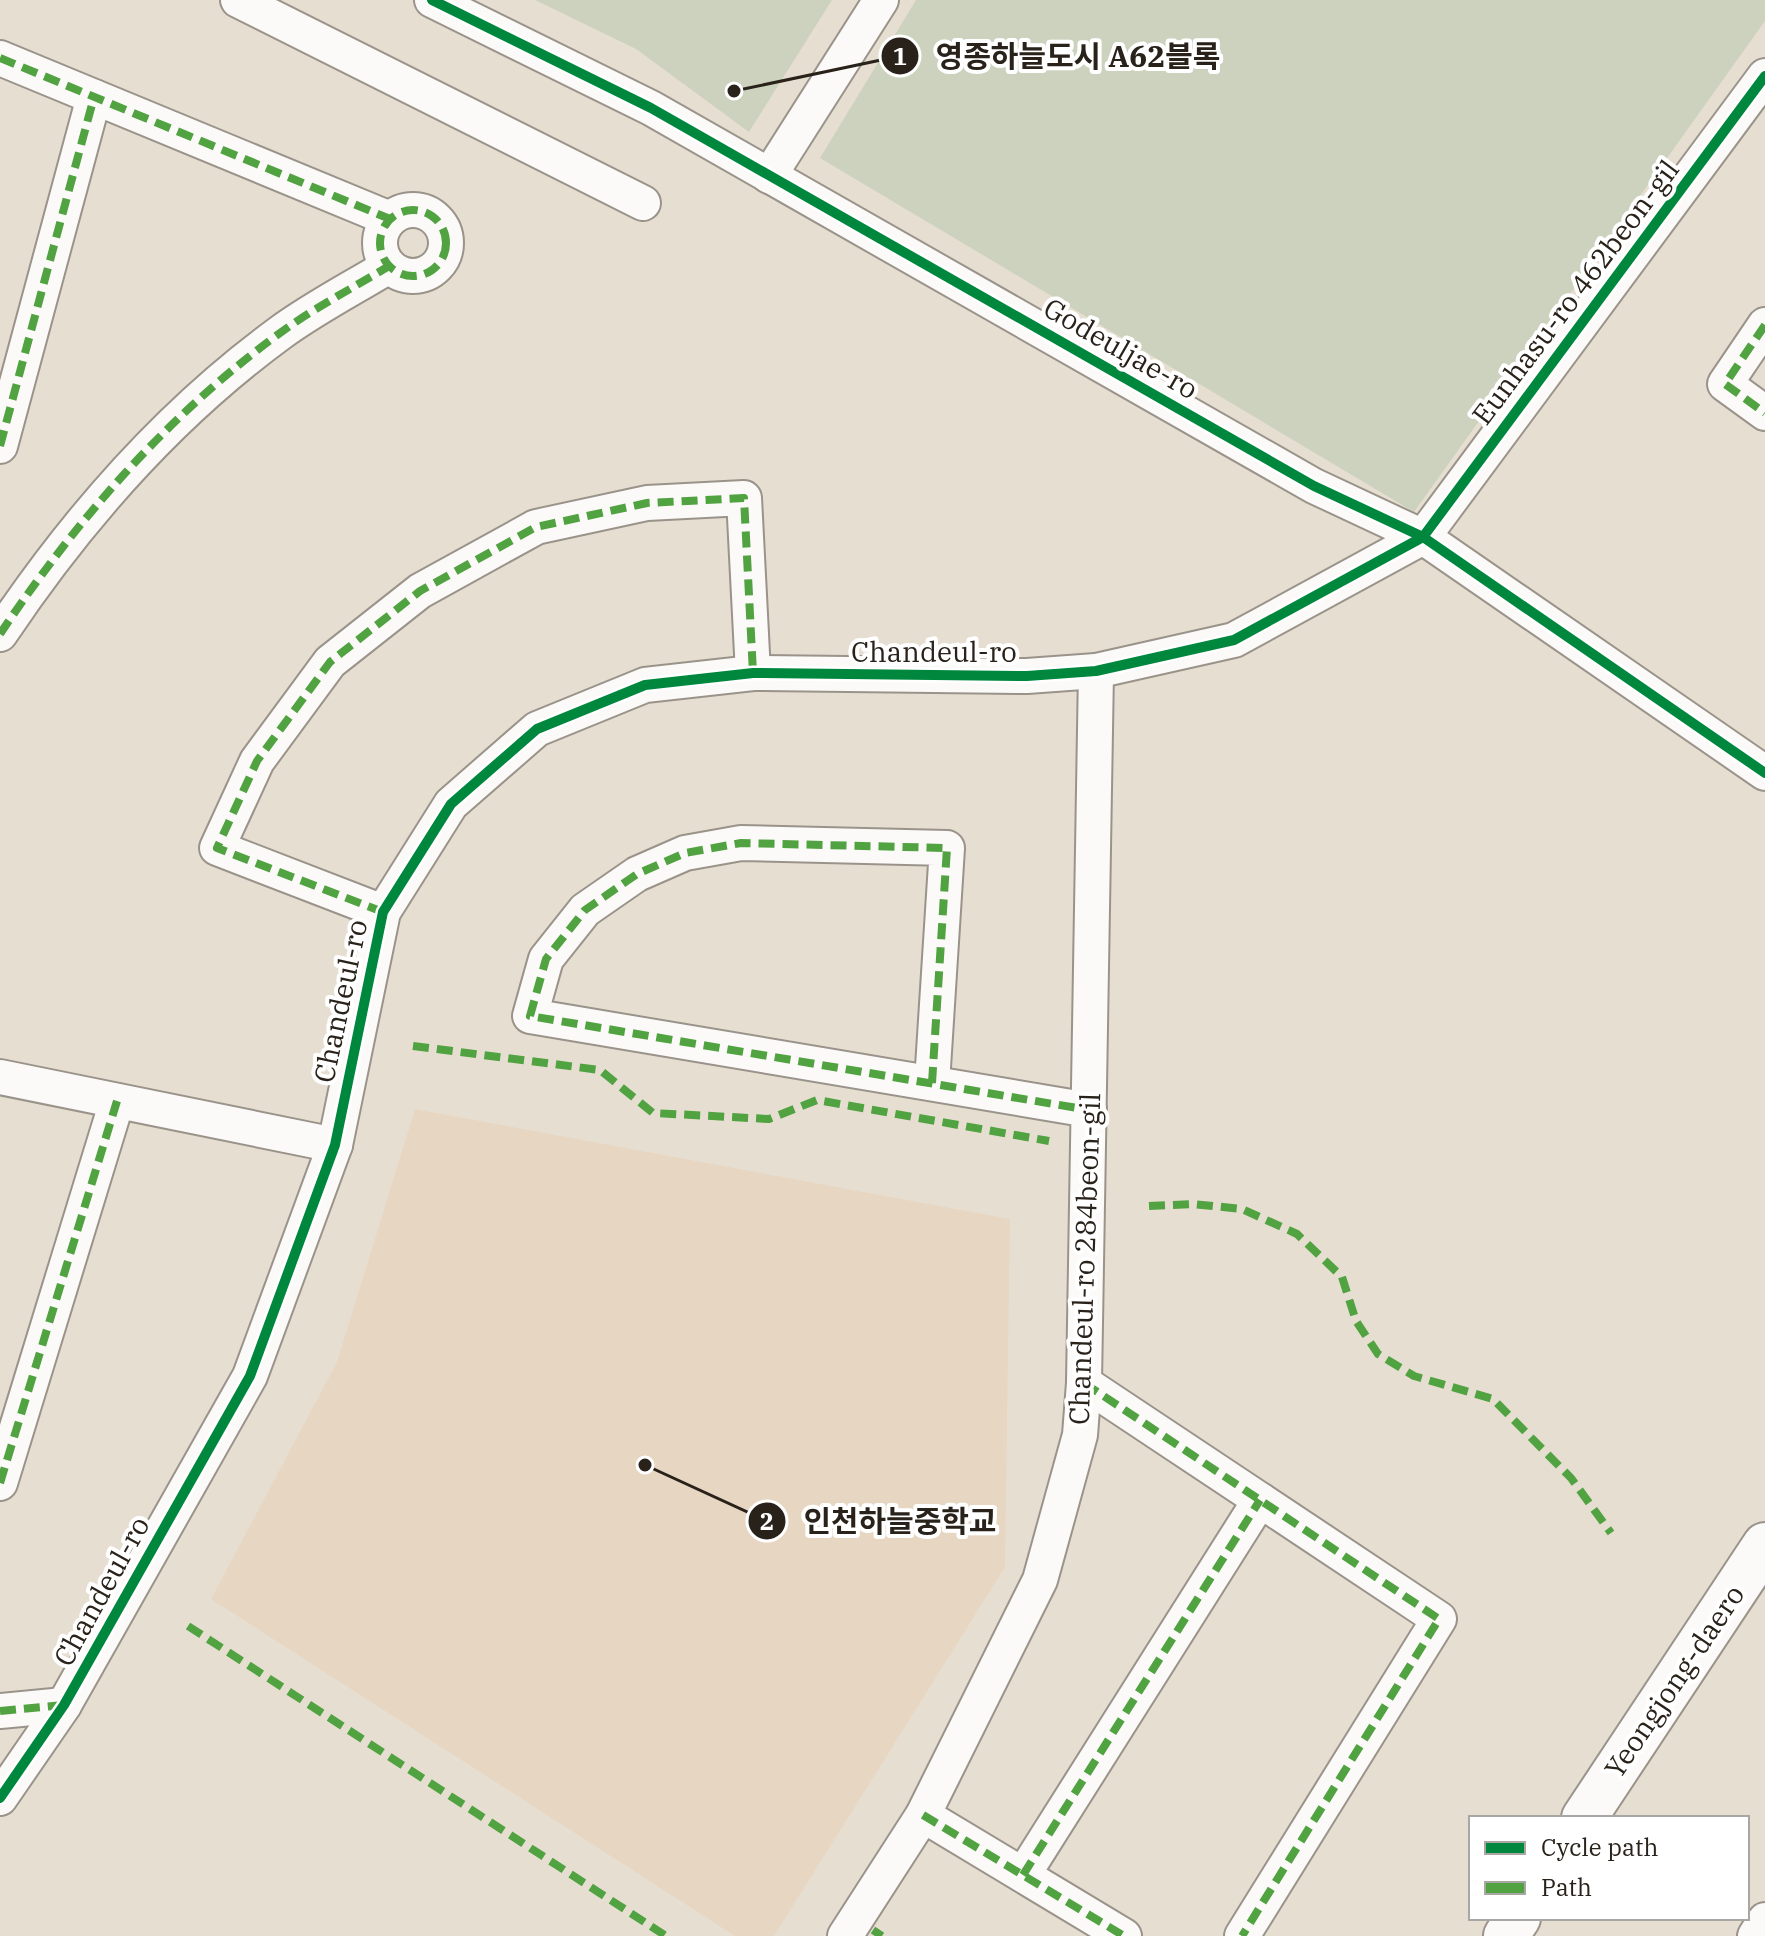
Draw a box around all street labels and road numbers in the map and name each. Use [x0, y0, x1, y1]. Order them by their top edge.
street label: Eunhasu-ro 462beon-gil [1463, 152, 1687, 432]
street label: Godeuljae-ro [1037, 289, 1205, 407]
street label: Chandeul-ro [851, 633, 1017, 670]
street label: Chandeul-ro [305, 916, 375, 1086]
street label: Chandeul-ro 284beon-gil [1060, 1092, 1108, 1426]
street label: Chandeul-ro [45, 1510, 157, 1672]
street label: Yeongjong-daero [1596, 1577, 1752, 1785]

